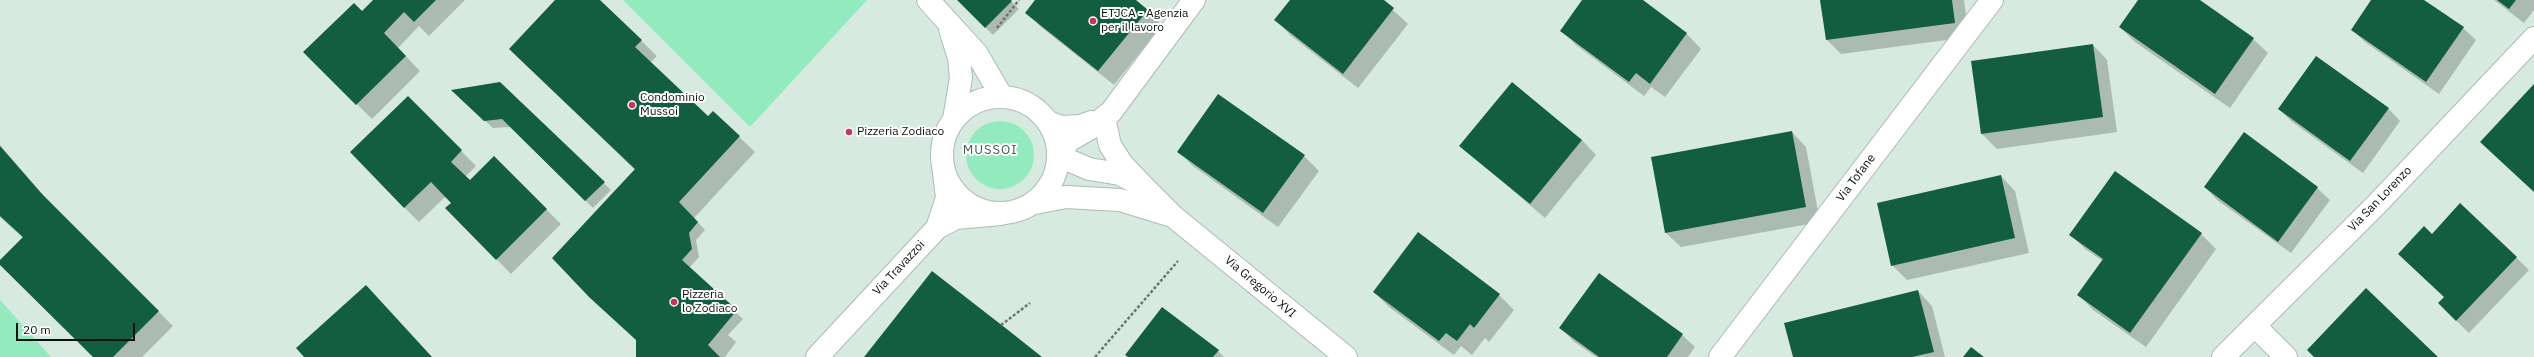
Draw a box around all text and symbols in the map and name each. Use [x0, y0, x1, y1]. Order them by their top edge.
place label: ETJCA - Agenzia per il lavoro [1101, 7, 1188, 35]
marker: ETJCA - Agenzia per il lavoro [1088, 16, 1098, 26]
place label: Condominio Mussoi [640, 91, 705, 119]
marker: Condominio Mussoi [627, 100, 637, 110]
place label: Pizzeria Zodiaco [857, 125, 944, 139]
marker: Pizzeria Zodiaco [844, 127, 854, 137]
district label: MUSSOI [963, 142, 1017, 158]
street label: Via Tofane [1833, 151, 1879, 205]
street label: Via San Lorenzo [2345, 163, 2415, 235]
street label: Via Travazzoi [870, 238, 928, 298]
street label: Via Gregorio XVI [1222, 253, 1298, 321]
place label: Pizzeria lo Zodiaco [682, 288, 737, 316]
marker: Pizzeria lo Zodiaco [669, 297, 679, 307]
scale bar [18, 315, 137, 341]
text: 20 m [23, 322, 51, 337]

